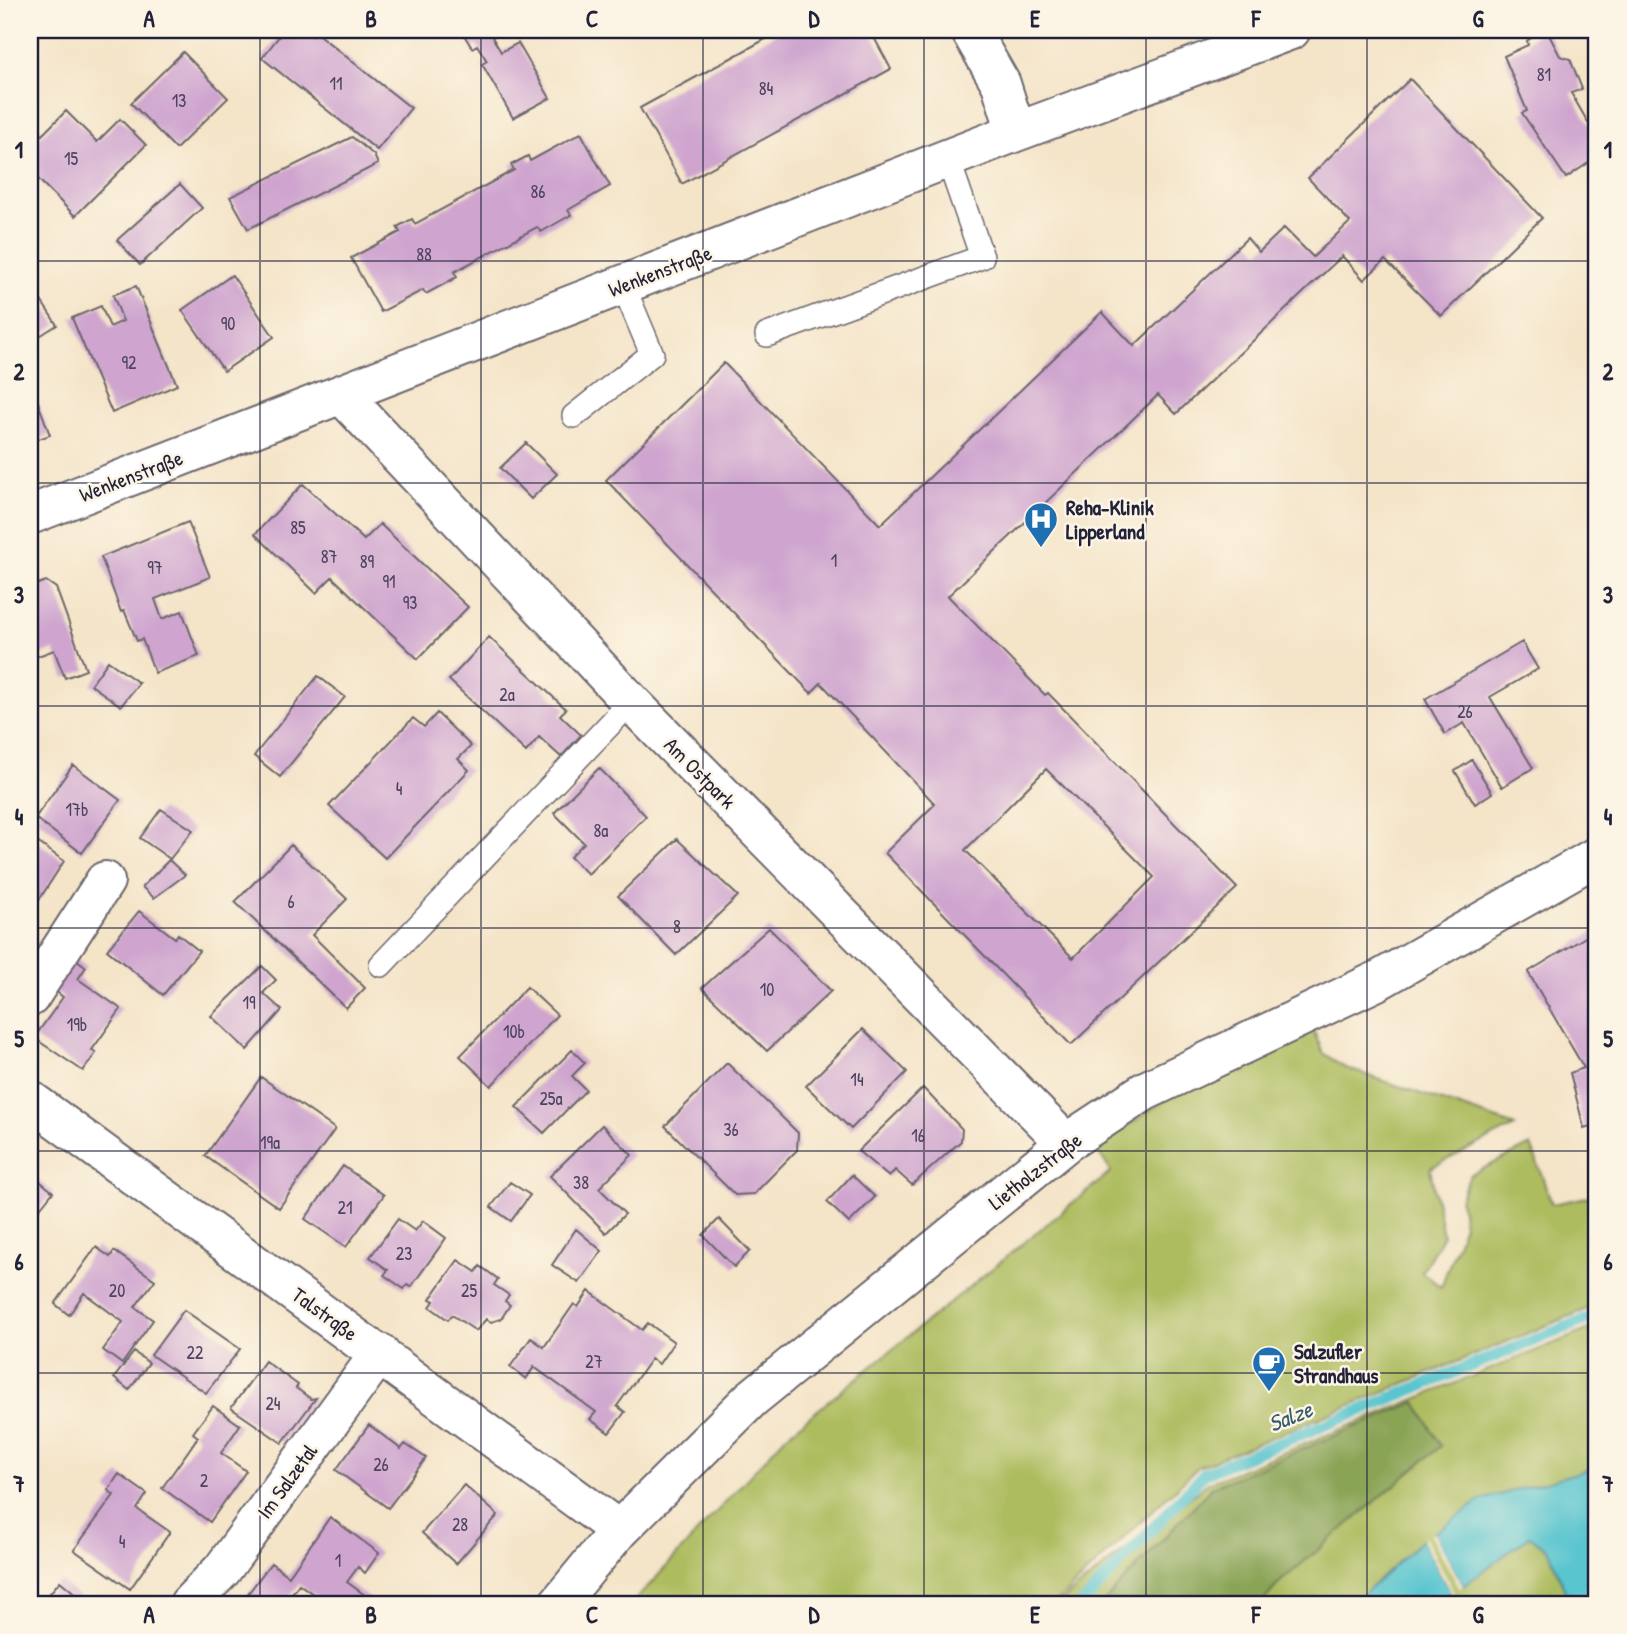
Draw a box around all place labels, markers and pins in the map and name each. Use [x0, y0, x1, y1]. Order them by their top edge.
place label: Reha-Klinik Lipperland [1066, 493, 1154, 547]
hospital icon: Reha-Klinik Lipperland [1022, 500, 1060, 549]
place label: Salzufler Strandhaus [1294, 1337, 1378, 1390]
cafe icon: Salzufler Strandhaus [1250, 1344, 1288, 1393]

